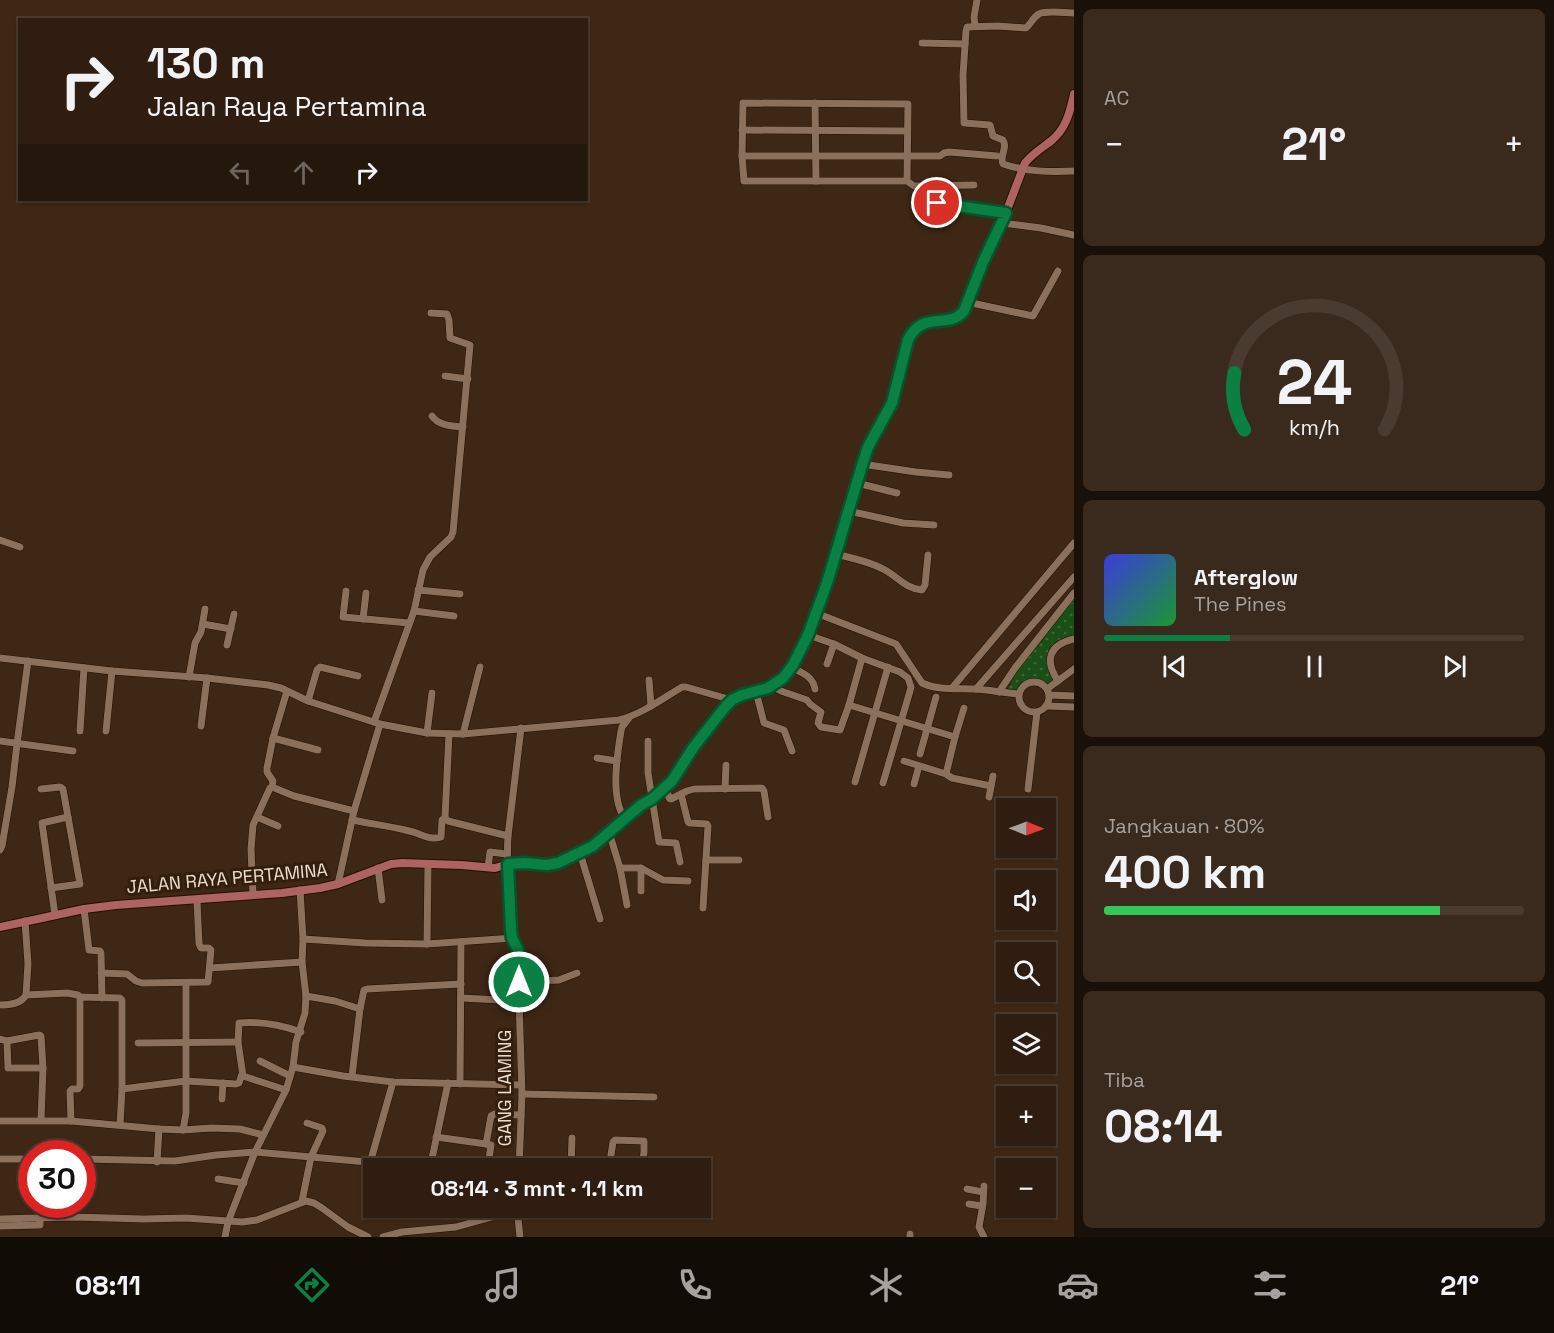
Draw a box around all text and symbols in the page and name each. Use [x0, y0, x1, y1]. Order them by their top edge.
text: 130 m [147, 37, 265, 90]
icon: right [48, 42, 126, 120]
text: AC [1104, 85, 1129, 111]
text: Jalan Raya Pertamina [147, 89, 426, 124]
text: 21° [1282, 116, 1346, 173]
text: − [1104, 124, 1124, 166]
text: + [1504, 124, 1524, 166]
icon: left [224, 156, 257, 189]
icon: ahead [287, 156, 320, 189]
icon: right [350, 156, 383, 189]
pin [911, 177, 962, 228]
icon: arrive [920, 186, 953, 219]
text: 24 [1276, 343, 1352, 422]
text: km/h [1288, 414, 1340, 441]
text: Afterglow [1194, 563, 1298, 591]
text: The Pines [1194, 591, 1287, 617]
icon: previous [1158, 650, 1191, 683]
icon: pause [1298, 650, 1331, 683]
icon: next [1438, 650, 1471, 683]
north arrow [996, 798, 1056, 858]
map controls [996, 798, 1056, 1218]
text: Jangkauan · 80% [1104, 813, 1265, 839]
text: 400 km [1104, 844, 1266, 901]
street label: JALAN RAYA PERTAMINA [125, 858, 329, 898]
button: sound [996, 870, 1056, 930]
button: search [996, 942, 1056, 1002]
position arrow [487, 950, 551, 1014]
button: layers [996, 1014, 1056, 1074]
street label: GANG LAMING [493, 1030, 516, 1146]
text: Tiba [1104, 1067, 1145, 1093]
button: + [996, 1086, 1056, 1146]
text: 08:14 [1104, 1098, 1223, 1155]
speed limit sign: 30 [18, 1140, 96, 1218]
button: − [996, 1158, 1056, 1218]
text: 08:14 · 3 mnt · 1.1 km [430, 1174, 644, 1202]
icon: directions [291, 1264, 333, 1306]
icon: music [482, 1264, 524, 1306]
icon: phone [674, 1264, 716, 1306]
icon: climate [865, 1264, 907, 1306]
icon: car [1057, 1264, 1099, 1306]
icon: filters [1249, 1264, 1291, 1306]
text: 08:11 [75, 1268, 141, 1303]
text: 21° [1440, 1268, 1479, 1303]

